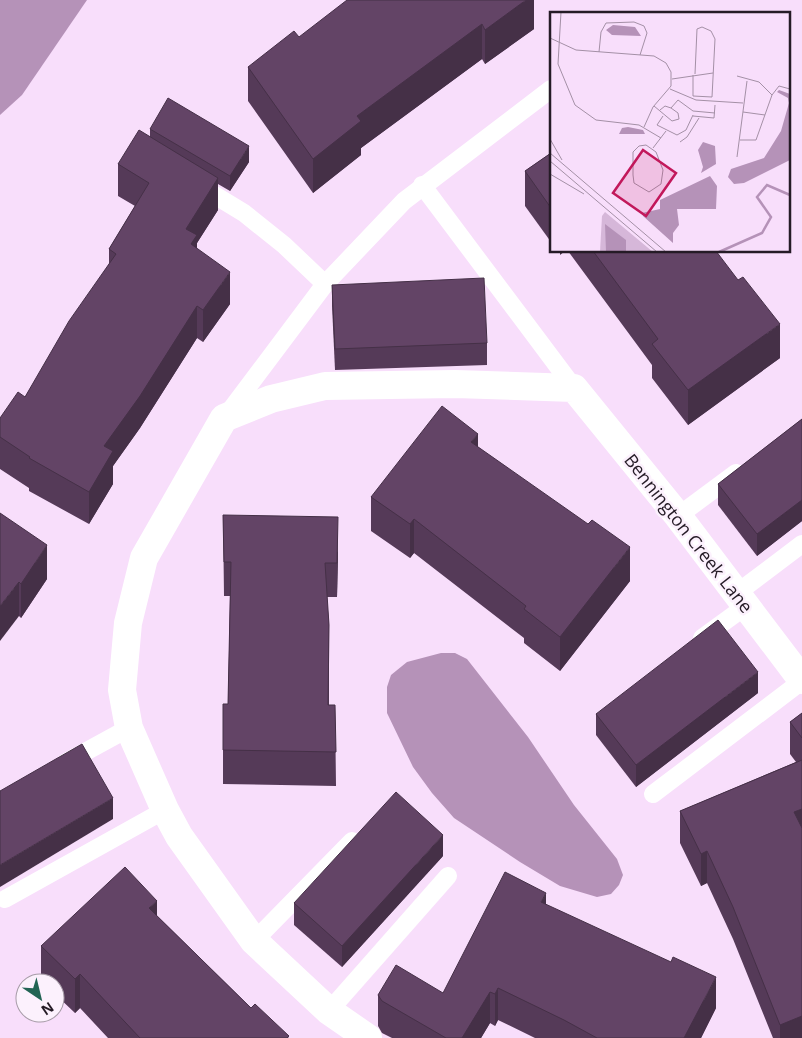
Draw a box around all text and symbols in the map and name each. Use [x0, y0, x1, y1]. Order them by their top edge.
inset map [550, 12, 790, 252]
street label: Bennington Creek Lane [619, 448, 759, 618]
north arrow [15, 973, 65, 1023]
text: N [38, 998, 58, 1020]

